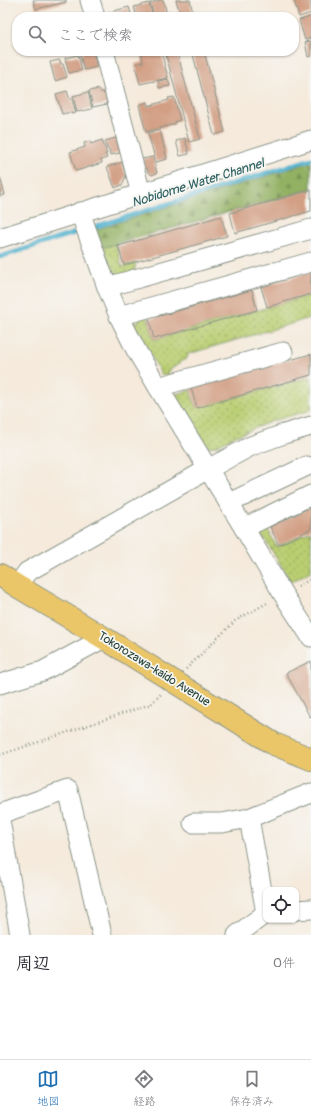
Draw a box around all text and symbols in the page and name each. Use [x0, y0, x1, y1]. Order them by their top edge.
search box [12, 12, 299, 56]
icon: search [26, 23, 48, 45]
text: ここで検索 [58, 26, 133, 45]
water label: Nobidome Water Channel [130, 155, 268, 211]
street label: Tokorozawa-kaido Avenue [95, 628, 213, 710]
map controls [263, 887, 299, 923]
button: locate [263, 887, 299, 923]
text: 周辺 [16, 953, 50, 974]
text: 0件 [273, 955, 295, 971]
tab: 地図 [37, 1068, 59, 1108]
tab: 経路 [133, 1068, 155, 1108]
tab: 保存済み [230, 1068, 274, 1108]

